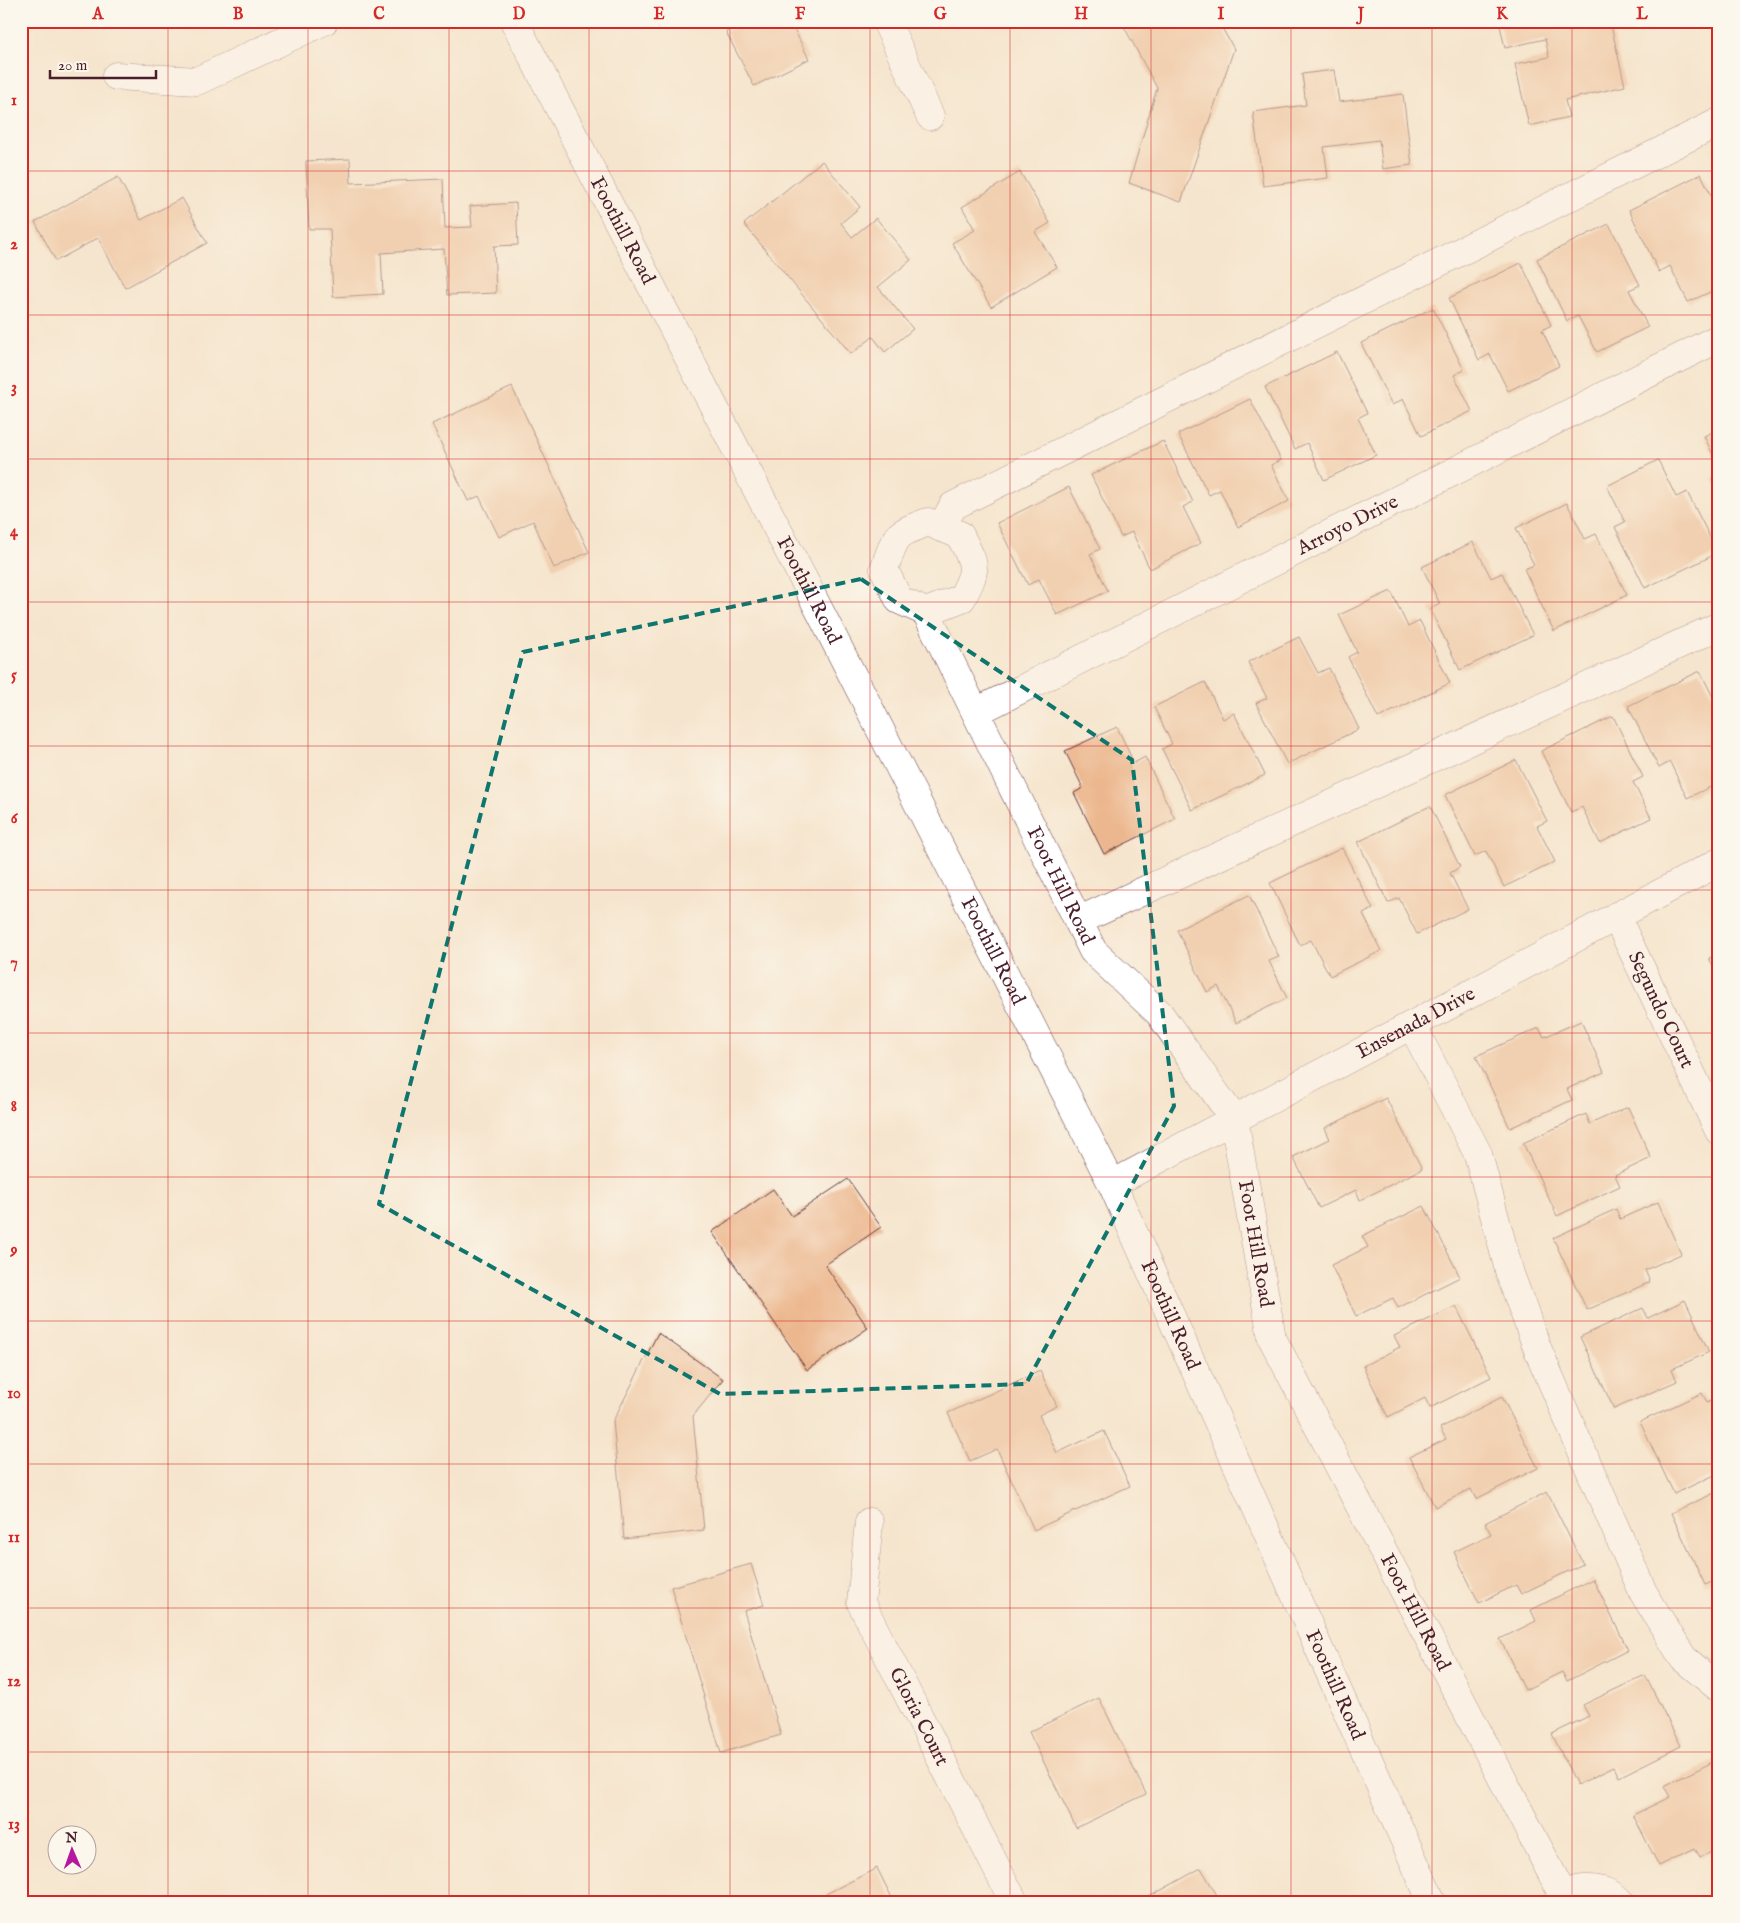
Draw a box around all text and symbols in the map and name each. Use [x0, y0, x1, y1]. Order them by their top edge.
text: A [92, 5, 105, 25]
text: B [233, 5, 244, 25]
text: C [373, 5, 385, 25]
text: D [513, 5, 526, 25]
text: E [653, 5, 665, 25]
text: F [795, 5, 806, 25]
text: G [934, 5, 947, 25]
text: H [1074, 5, 1088, 25]
text: I [1218, 5, 1225, 25]
text: J [1356, 5, 1365, 25]
text: K [1496, 5, 1509, 25]
text: L [1636, 5, 1648, 25]
scale bar [50, 48, 156, 80]
text: 20 m [58, 56, 88, 75]
text: 1 [11, 91, 17, 111]
street label: Foothill Road [584, 173, 661, 289]
text: 2 [10, 235, 18, 255]
text: 3 [11, 378, 17, 398]
street label: Arroyo Drive [1292, 489, 1402, 561]
text: 4 [10, 522, 19, 542]
street label: Foothill Road [771, 532, 847, 648]
text: 5 [11, 666, 17, 686]
text: 6 [11, 809, 19, 829]
street label: Foot Hill Road [1021, 822, 1101, 949]
street label: Foothill Road [955, 893, 1031, 1009]
street label: Segundo Court [1622, 947, 1700, 1072]
text: 7 [10, 953, 18, 973]
street label: Ensenada Drive [1352, 981, 1479, 1064]
text: 8 [11, 1097, 17, 1117]
street label: Foot Hill Road [1232, 1178, 1279, 1310]
text: 9 [10, 1241, 18, 1261]
street label: Foothill Road [1135, 1256, 1206, 1374]
text: 10 [7, 1384, 21, 1404]
text: 11 [8, 1528, 20, 1548]
street label: Foot Hill Road [1374, 1550, 1456, 1675]
street label: Foothill Road [1300, 1626, 1371, 1744]
street label: Gloria Court [884, 1663, 955, 1770]
text: 12 [7, 1672, 21, 1692]
text: 13 [8, 1815, 20, 1835]
north arrow [48, 1826, 98, 1876]
text: N [64, 1829, 78, 1847]

